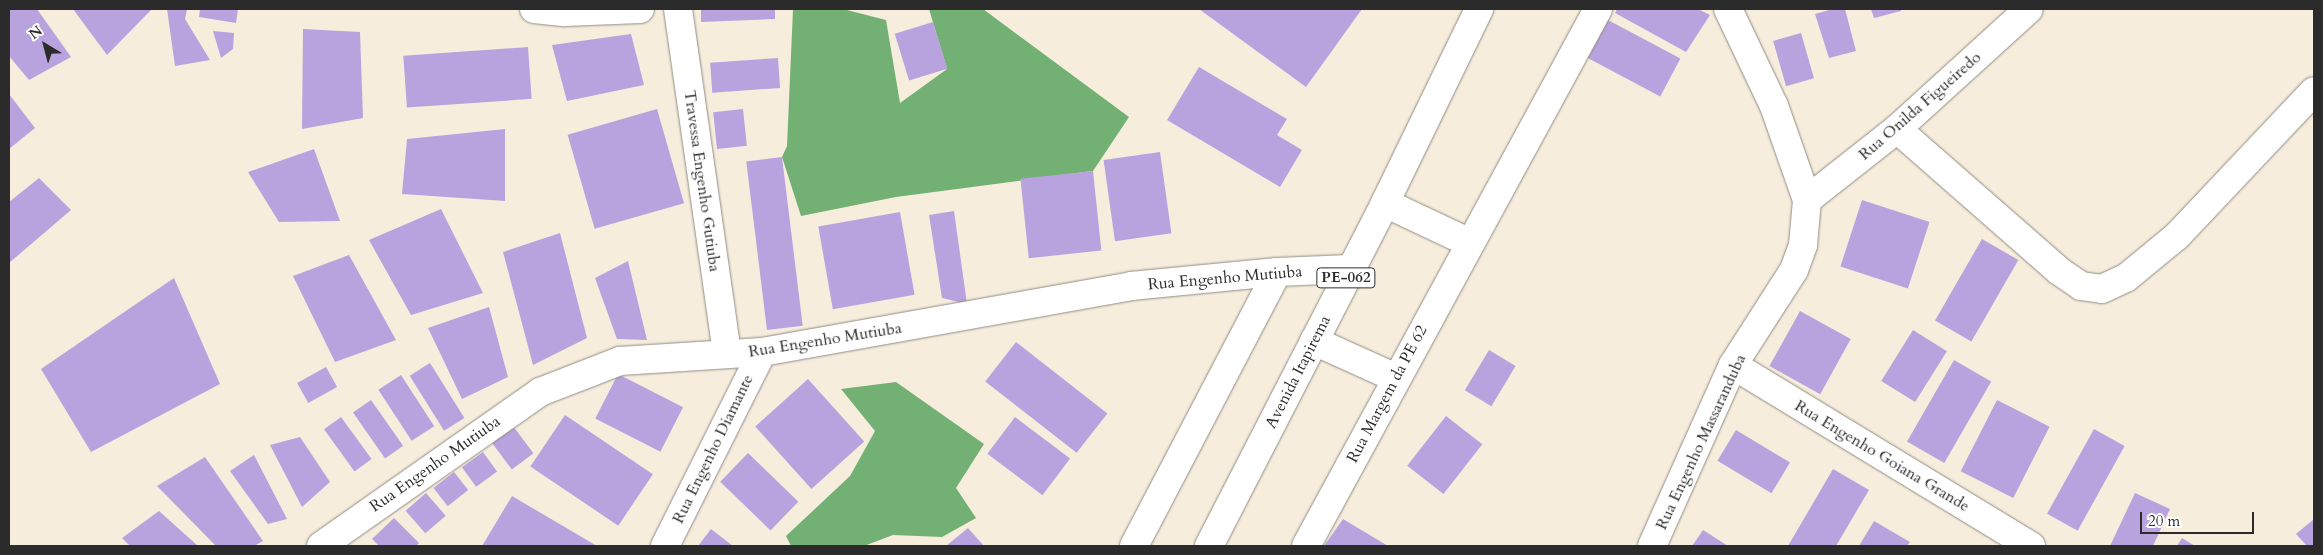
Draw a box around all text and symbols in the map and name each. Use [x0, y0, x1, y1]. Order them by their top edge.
north arrow [20, 20, 70, 70]
text: N [25, 21, 46, 44]
street label: Rua Onilda Figueiredo [1855, 48, 1985, 164]
street label: Travessa Engenho Gutiuba [680, 89, 724, 273]
street label: Rua Engenho Mutiuba [1147, 262, 1303, 294]
road number: PE-062 [1316, 266, 1376, 290]
street label: Avenida Itapirema [1261, 312, 1335, 432]
street label: Rua Engenho Mutiuba [747, 318, 903, 362]
street label: Rua Margem da PE 62 [1343, 322, 1431, 466]
street label: Rua Engenho Massaranduba [1652, 351, 1750, 533]
street label: Rua Engenho Diamante [669, 371, 757, 527]
street label: Rua Engenho Goiana Grande [1791, 396, 1973, 516]
street label: Rua Engenho Mutiuba [366, 412, 504, 516]
scale bar [2143, 502, 2257, 534]
text: 20 m [2148, 511, 2180, 531]

